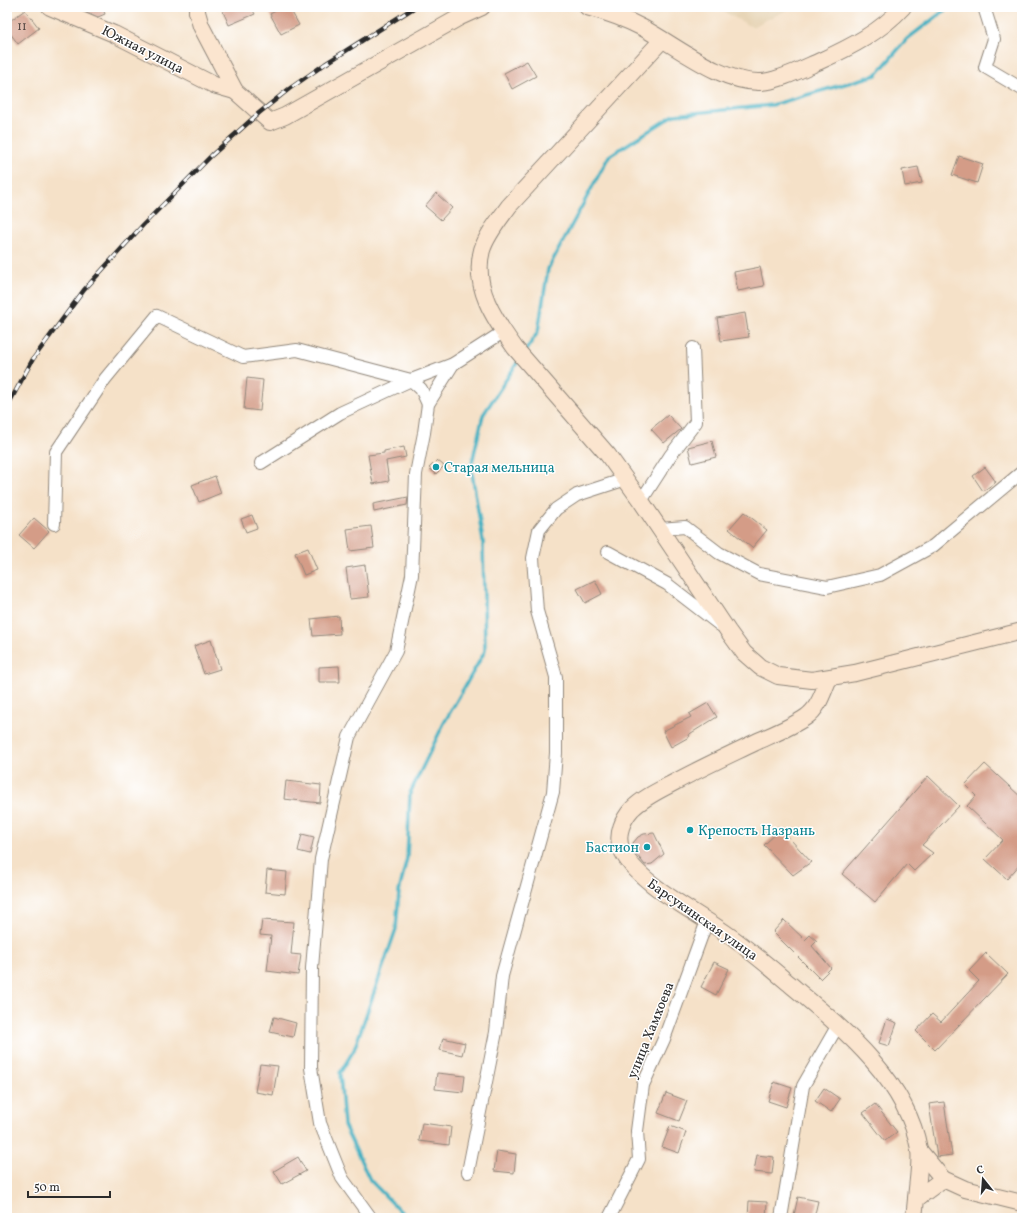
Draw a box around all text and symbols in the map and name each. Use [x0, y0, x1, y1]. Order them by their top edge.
house number: 11 [17, 19, 27, 35]
street label: Южная улица [98, 22, 187, 79]
place label: Старая мельница [444, 459, 555, 478]
marker: Старая мельница [431, 462, 441, 472]
place label: Крепость Назрань [698, 822, 815, 841]
marker: Крепость Назрань [685, 825, 695, 835]
place label: Бастион [586, 839, 639, 858]
marker: Бастион [642, 842, 652, 852]
street label: Барсукинская улица [643, 875, 761, 966]
street label: улица Хамхоева [623, 979, 679, 1082]
north arrow [963, 1159, 1003, 1199]
text: С [975, 1163, 986, 1179]
scale bar [28, 1173, 110, 1199]
text: 50 m [34, 1180, 60, 1196]

